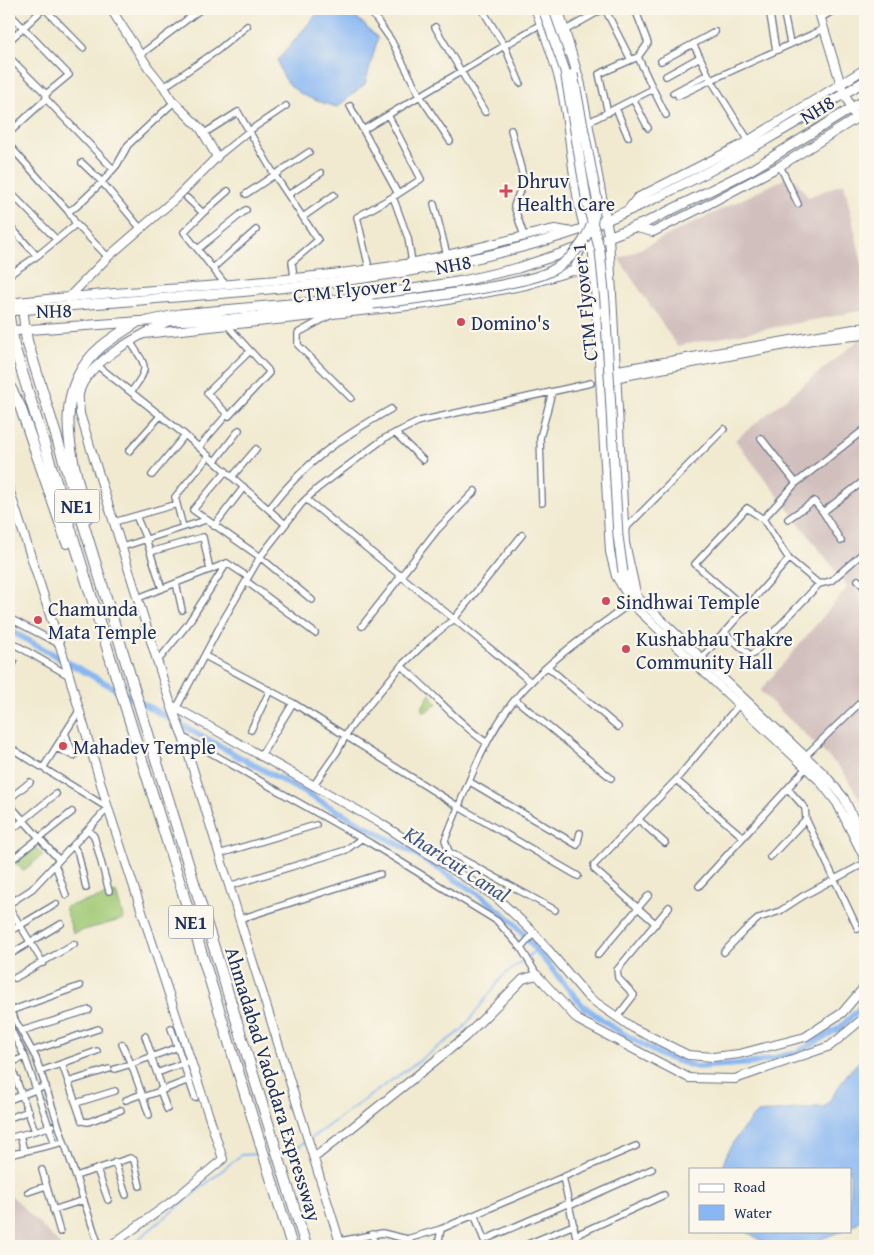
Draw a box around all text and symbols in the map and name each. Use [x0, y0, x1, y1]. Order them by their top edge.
street label: NH8 [794, 87, 840, 131]
place label: Dhruv Health Care [517, 166, 615, 218]
marker: Dhruv Health Care [499, 184, 513, 198]
street label: CTM Flyover 1 [563, 241, 605, 363]
street label: NH8 [433, 246, 473, 282]
street label: CTM Flyover 2 [291, 268, 413, 310]
street label: NH8 [36, 295, 72, 325]
place label: Domino's [471, 308, 550, 337]
marker: Domino's [455, 316, 467, 328]
road number: NE1 [54, 490, 100, 522]
place label: Sindhwai Temple [616, 587, 760, 616]
place label: Chamunda Mata Temple [48, 594, 157, 646]
marker: Sindhwai Temple [600, 595, 612, 607]
marker: Chamunda Mata Temple [32, 614, 44, 626]
place label: Kushabhau Thakre Community Hall [636, 624, 793, 676]
marker: Kushabhau Thakre Community Hall [620, 643, 632, 655]
place label: Mahadev Temple [73, 732, 216, 761]
marker: Mahadev Temple [57, 740, 69, 752]
water label: Kharicut Canal [397, 818, 516, 910]
road number: NE1 [168, 906, 214, 939]
street label: Ahmadabad Vadodara Expressway [218, 943, 330, 1225]
legend [689, 1168, 852, 1232]
text: Road [734, 1176, 765, 1197]
text: Water [734, 1202, 772, 1223]

